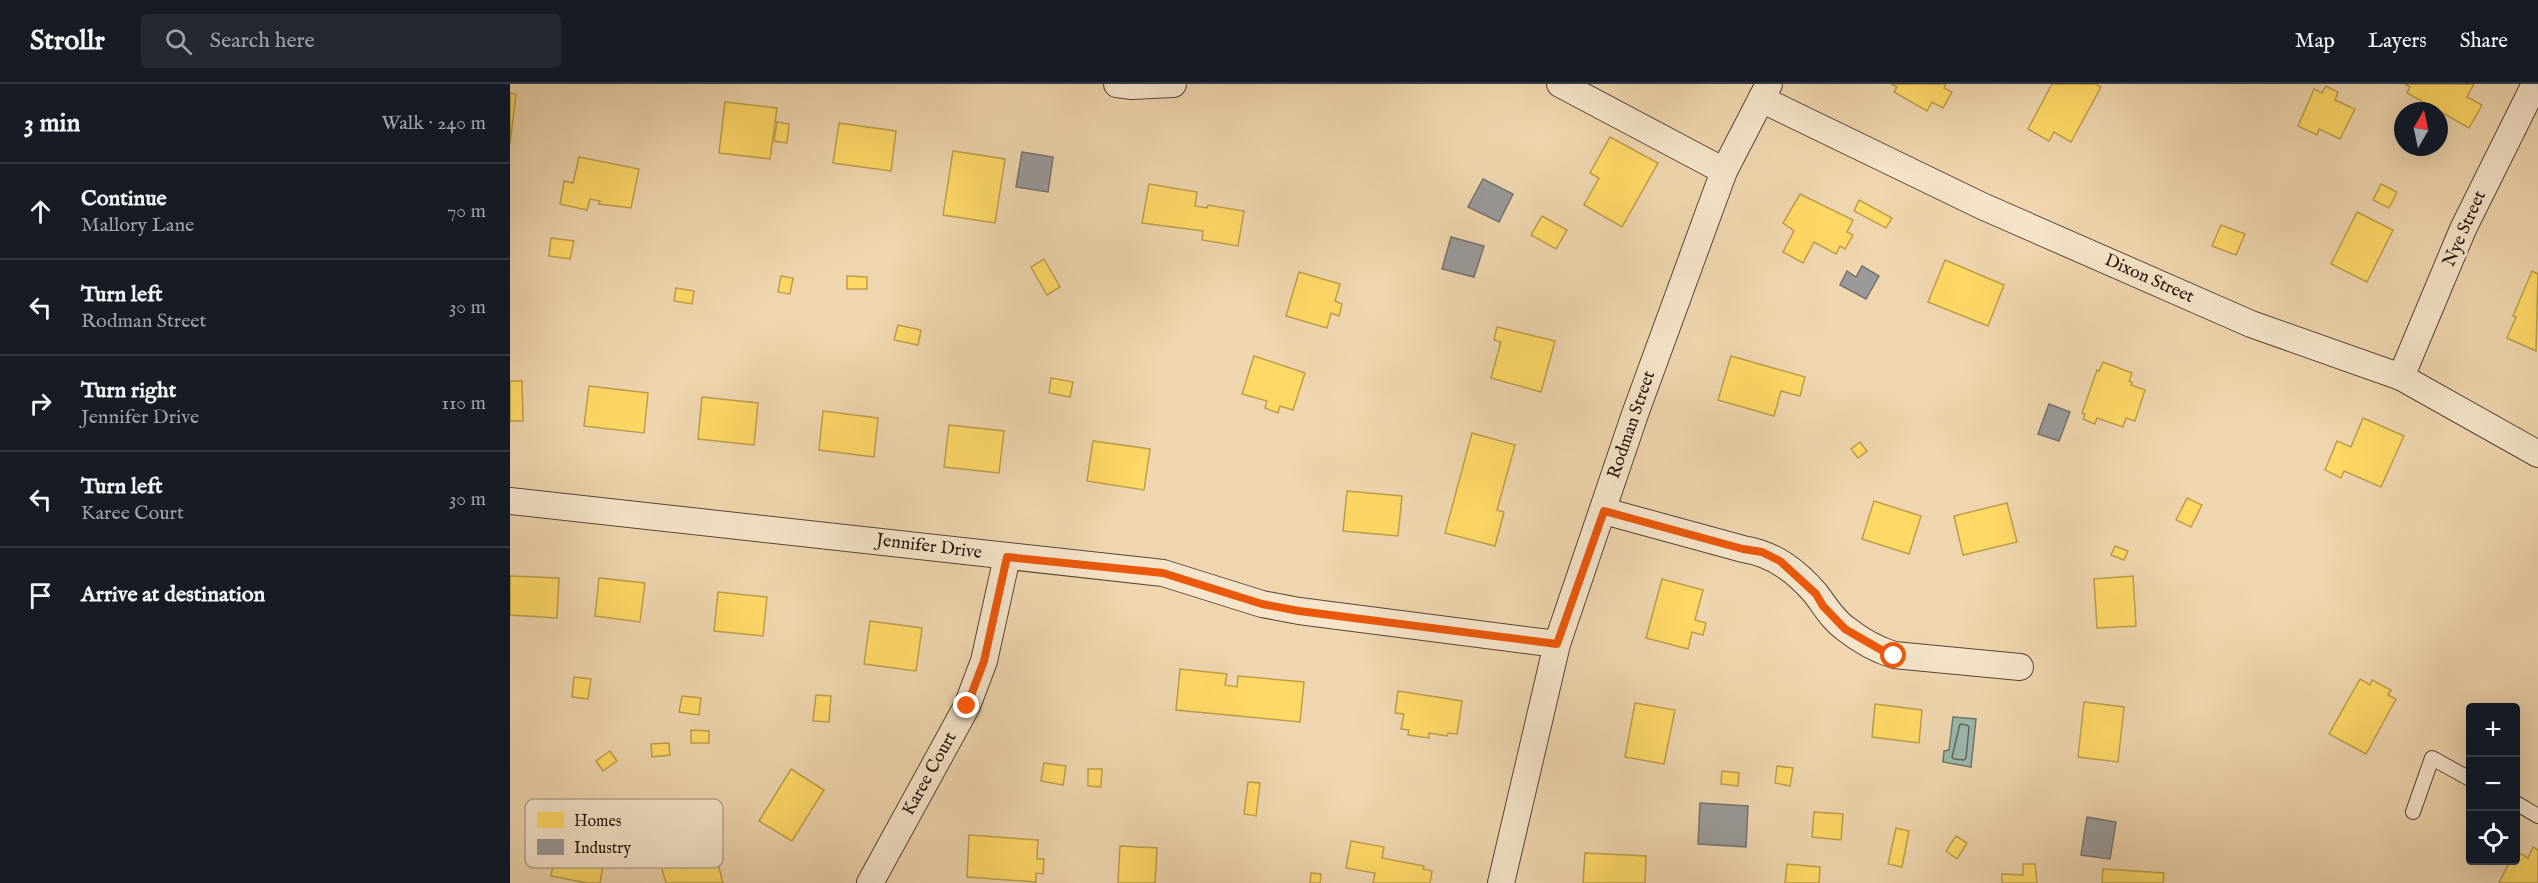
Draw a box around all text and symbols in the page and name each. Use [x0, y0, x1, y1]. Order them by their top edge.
search box [141, 14, 561, 68]
text: Strollr [30, 24, 105, 59]
icon: search [162, 25, 195, 58]
text: Search here [210, 27, 315, 55]
text: Map [2295, 28, 2335, 55]
text: Layers [2368, 28, 2427, 55]
text: Share [2460, 28, 2508, 55]
north arrow [2394, 102, 2448, 156]
text: 3 min [24, 107, 80, 140]
text: Walk · 240 m [381, 111, 486, 136]
text: Continue [81, 185, 167, 213]
street label: Nye Street [2438, 187, 2492, 271]
icon: ahead [24, 195, 57, 228]
text: 70 m [447, 199, 486, 224]
text: Mallory Lane [81, 213, 194, 238]
street label: Dixon Street [2101, 249, 2197, 309]
text: Turn left [81, 281, 163, 309]
icon: left [24, 291, 57, 324]
text: 30 m [449, 295, 486, 320]
text: Rodman Street [81, 309, 206, 334]
street label: Rodman Street [1603, 368, 1661, 482]
text: Turn right [81, 377, 176, 405]
icon: right [24, 387, 57, 420]
text: 110 m [442, 391, 486, 416]
text: Jennifer Drive [81, 405, 199, 430]
text: Turn left [81, 473, 163, 501]
icon: left [24, 483, 57, 516]
text: 30 m [449, 487, 486, 512]
text: Karee Court [81, 501, 184, 526]
street label: Jennifer Drive [873, 529, 983, 565]
icon: arrive [24, 579, 57, 612]
text: Arrive at destination [81, 581, 265, 609]
route start [1880, 642, 1906, 668]
route end [953, 692, 979, 718]
map controls [2466, 703, 2520, 865]
button: + [2466, 703, 2520, 757]
street label: Karee Court [898, 728, 962, 820]
button: − [2466, 757, 2520, 811]
legend [525, 799, 723, 868]
button: locate [2466, 811, 2520, 865]
text: Homes [574, 812, 622, 832]
text: Industry [574, 839, 631, 859]

